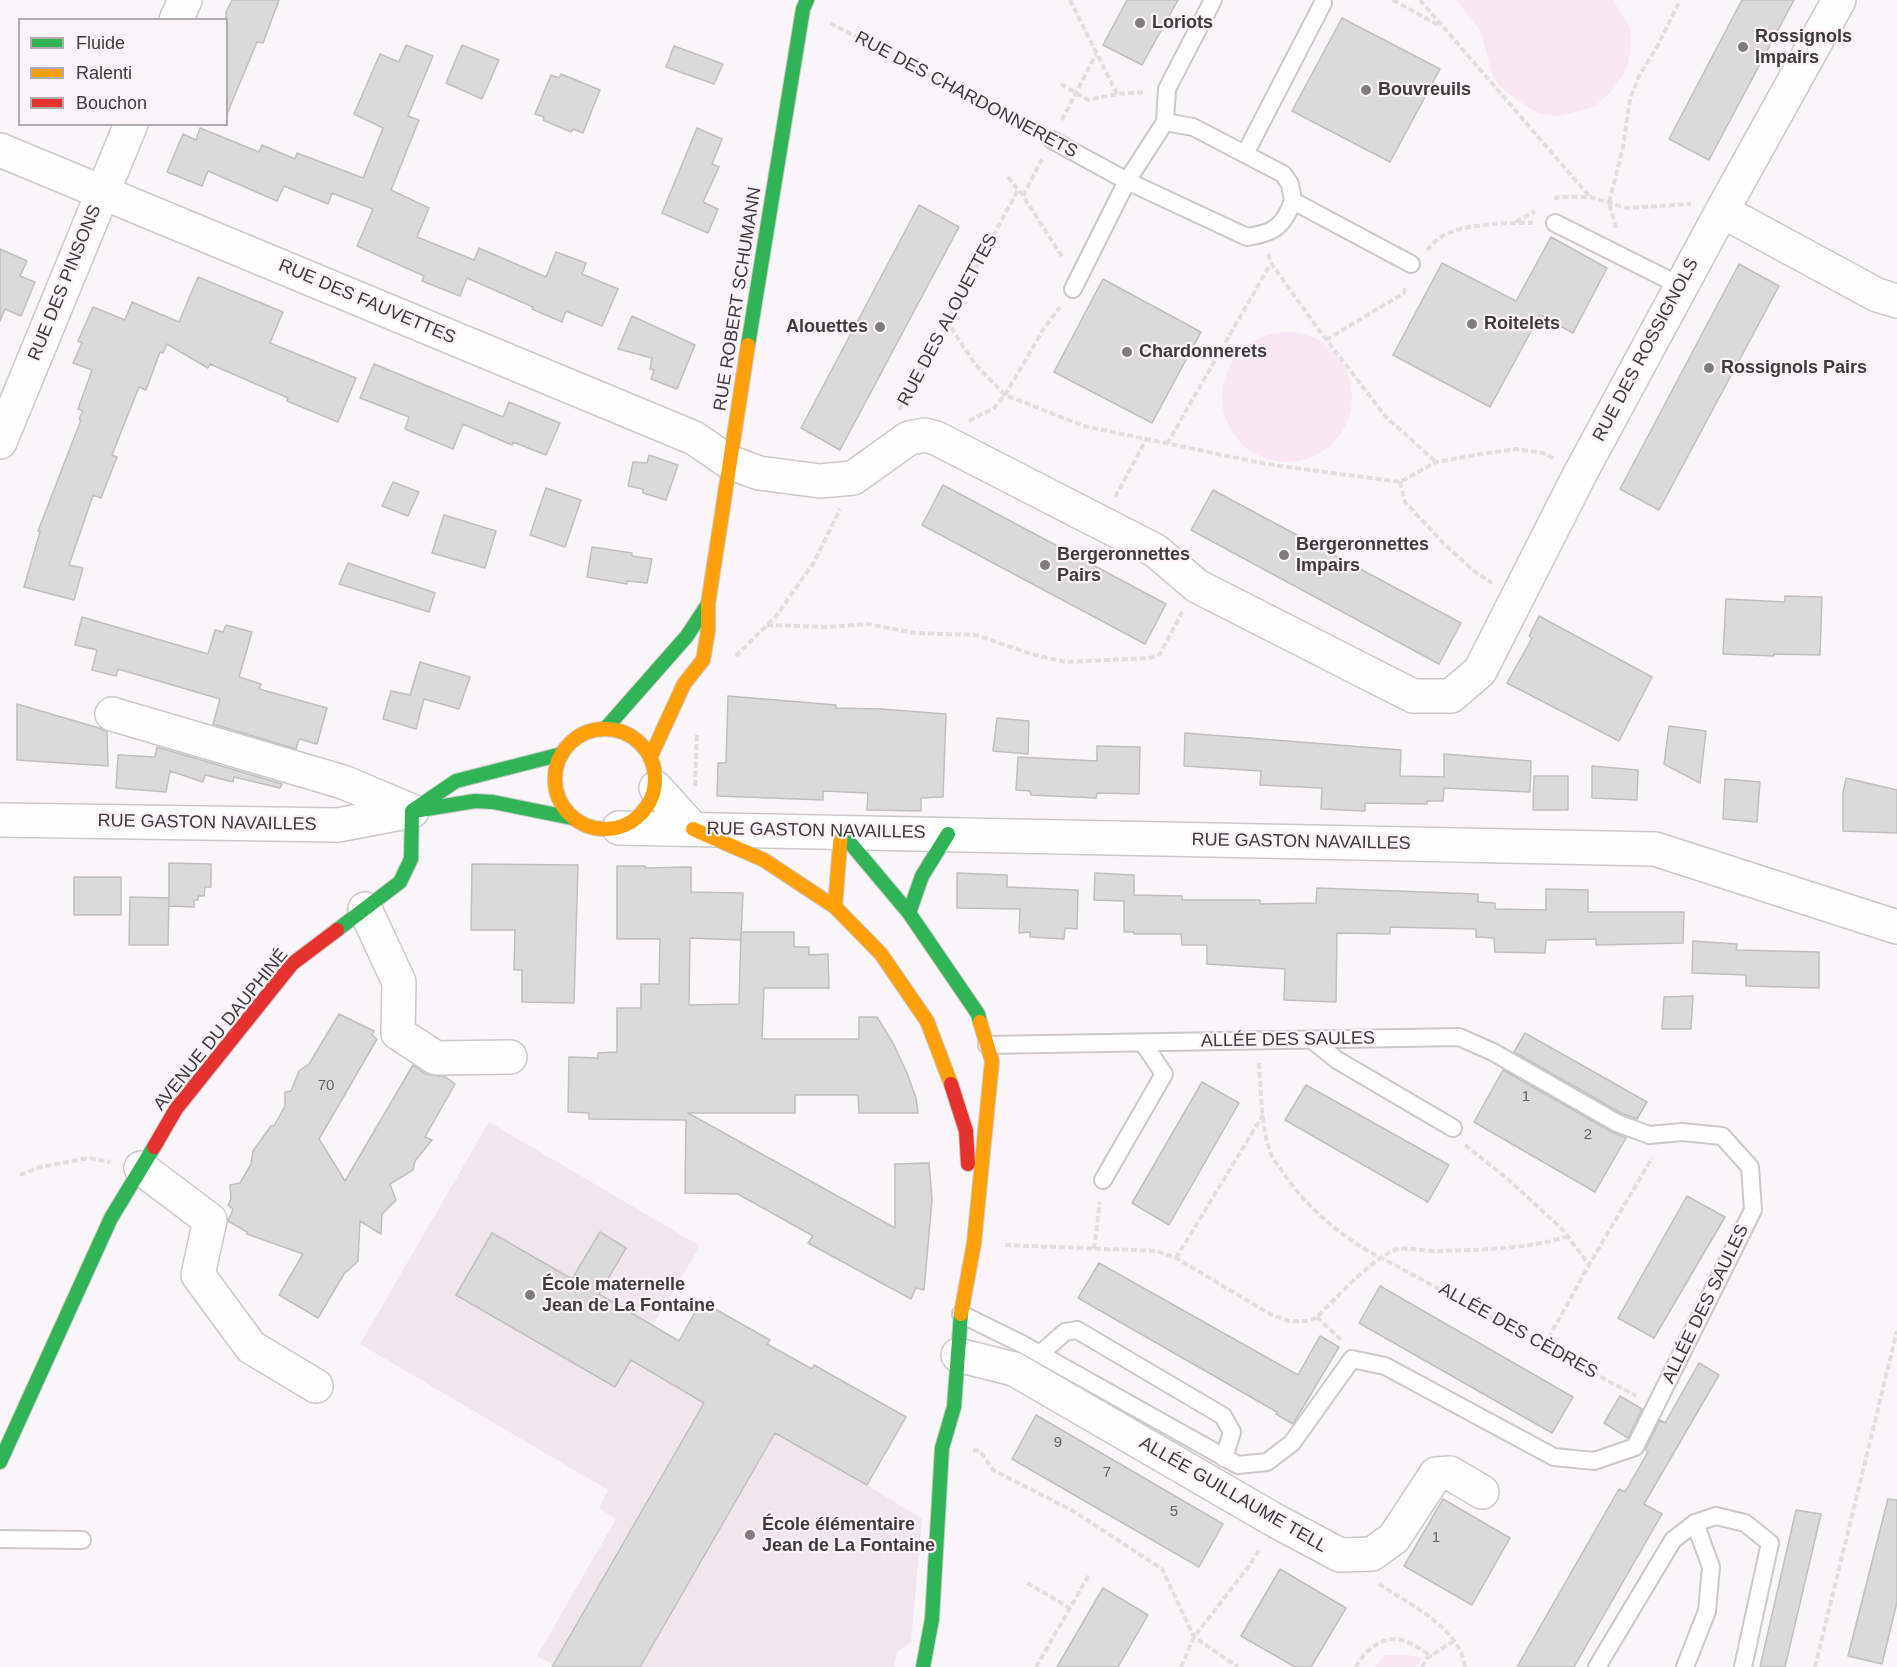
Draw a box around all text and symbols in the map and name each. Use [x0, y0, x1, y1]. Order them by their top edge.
place label: Loriots [1152, 12, 1213, 34]
marker: Loriots [1133, 16, 1147, 30]
legend [18, 18, 228, 126]
place label: Rossignols Impairs [1755, 26, 1852, 68]
street label: RUE DES CHARDONNERETS [851, 27, 1081, 163]
text: Fluide [76, 33, 125, 53]
marker: Rossignols Impairs [1736, 40, 1750, 54]
text: Ralenti [76, 63, 132, 83]
place label: Bouvreuils [1378, 79, 1471, 101]
marker: Bouvreuils [1359, 83, 1373, 97]
text: Bouchon [76, 93, 147, 113]
street label: RUE ROBERT SCHUMANN [710, 185, 766, 413]
street label: RUE DES PINSONS [24, 202, 106, 364]
street label: RUE DES ALOUETTES [893, 230, 1003, 410]
street label: RUE DES FAUVETTES [275, 255, 459, 349]
street label: RUE DES ROSSIGNOLS [1589, 255, 1703, 445]
place label: Roitelets [1484, 313, 1560, 335]
place label: Alouettes [786, 316, 868, 338]
marker: Roitelets [1465, 317, 1479, 331]
marker: Alouettes [873, 320, 887, 334]
place label: Chardonnerets [1139, 341, 1267, 363]
marker: Chardonnerets [1120, 345, 1134, 359]
place label: Rossignols Pairs [1721, 357, 1867, 379]
marker: Rossignols Pairs [1702, 361, 1716, 375]
place label: Bergeronnettes Impairs [1296, 534, 1429, 576]
place label: Bergeronnettes Pairs [1057, 544, 1190, 586]
marker: Bergeronnettes Impairs [1277, 548, 1291, 562]
marker: Bergeronnettes Pairs [1038, 558, 1052, 572]
street label: RUE GASTON NAVAILLES [97, 810, 317, 836]
street label: RUE GASTON NAVAILLES [706, 818, 926, 844]
street label: RUE GASTON NAVAILLES [1191, 829, 1411, 855]
street label: AVENUE DU DAUPHINÉ [149, 945, 293, 1115]
street label: ALLÉE DES SAULES [1201, 1028, 1375, 1052]
house number: 70 [318, 1077, 334, 1095]
house number: 1 [1522, 1088, 1530, 1106]
house number: 2 [1584, 1126, 1592, 1144]
street label: ALLÉE DES SAULES [1658, 1221, 1754, 1387]
place label: École maternelle Jean de La Fontaine [542, 1274, 715, 1316]
street label: ALLÉE DES CÈDRES [1435, 1278, 1601, 1384]
marker: École maternelle Jean de La Fontaine [523, 1288, 537, 1302]
street label: ALLÉE GUILLAUME TELL [1135, 1432, 1331, 1558]
house number: 9 [1054, 1434, 1062, 1452]
house number: 7 [1103, 1464, 1111, 1482]
house number: 5 [1170, 1503, 1178, 1521]
place label: École élémentaire Jean de La Fontaine [762, 1514, 935, 1556]
marker: École élémentaire Jean de La Fontaine [743, 1528, 757, 1542]
house number: 1 [1432, 1529, 1440, 1547]

